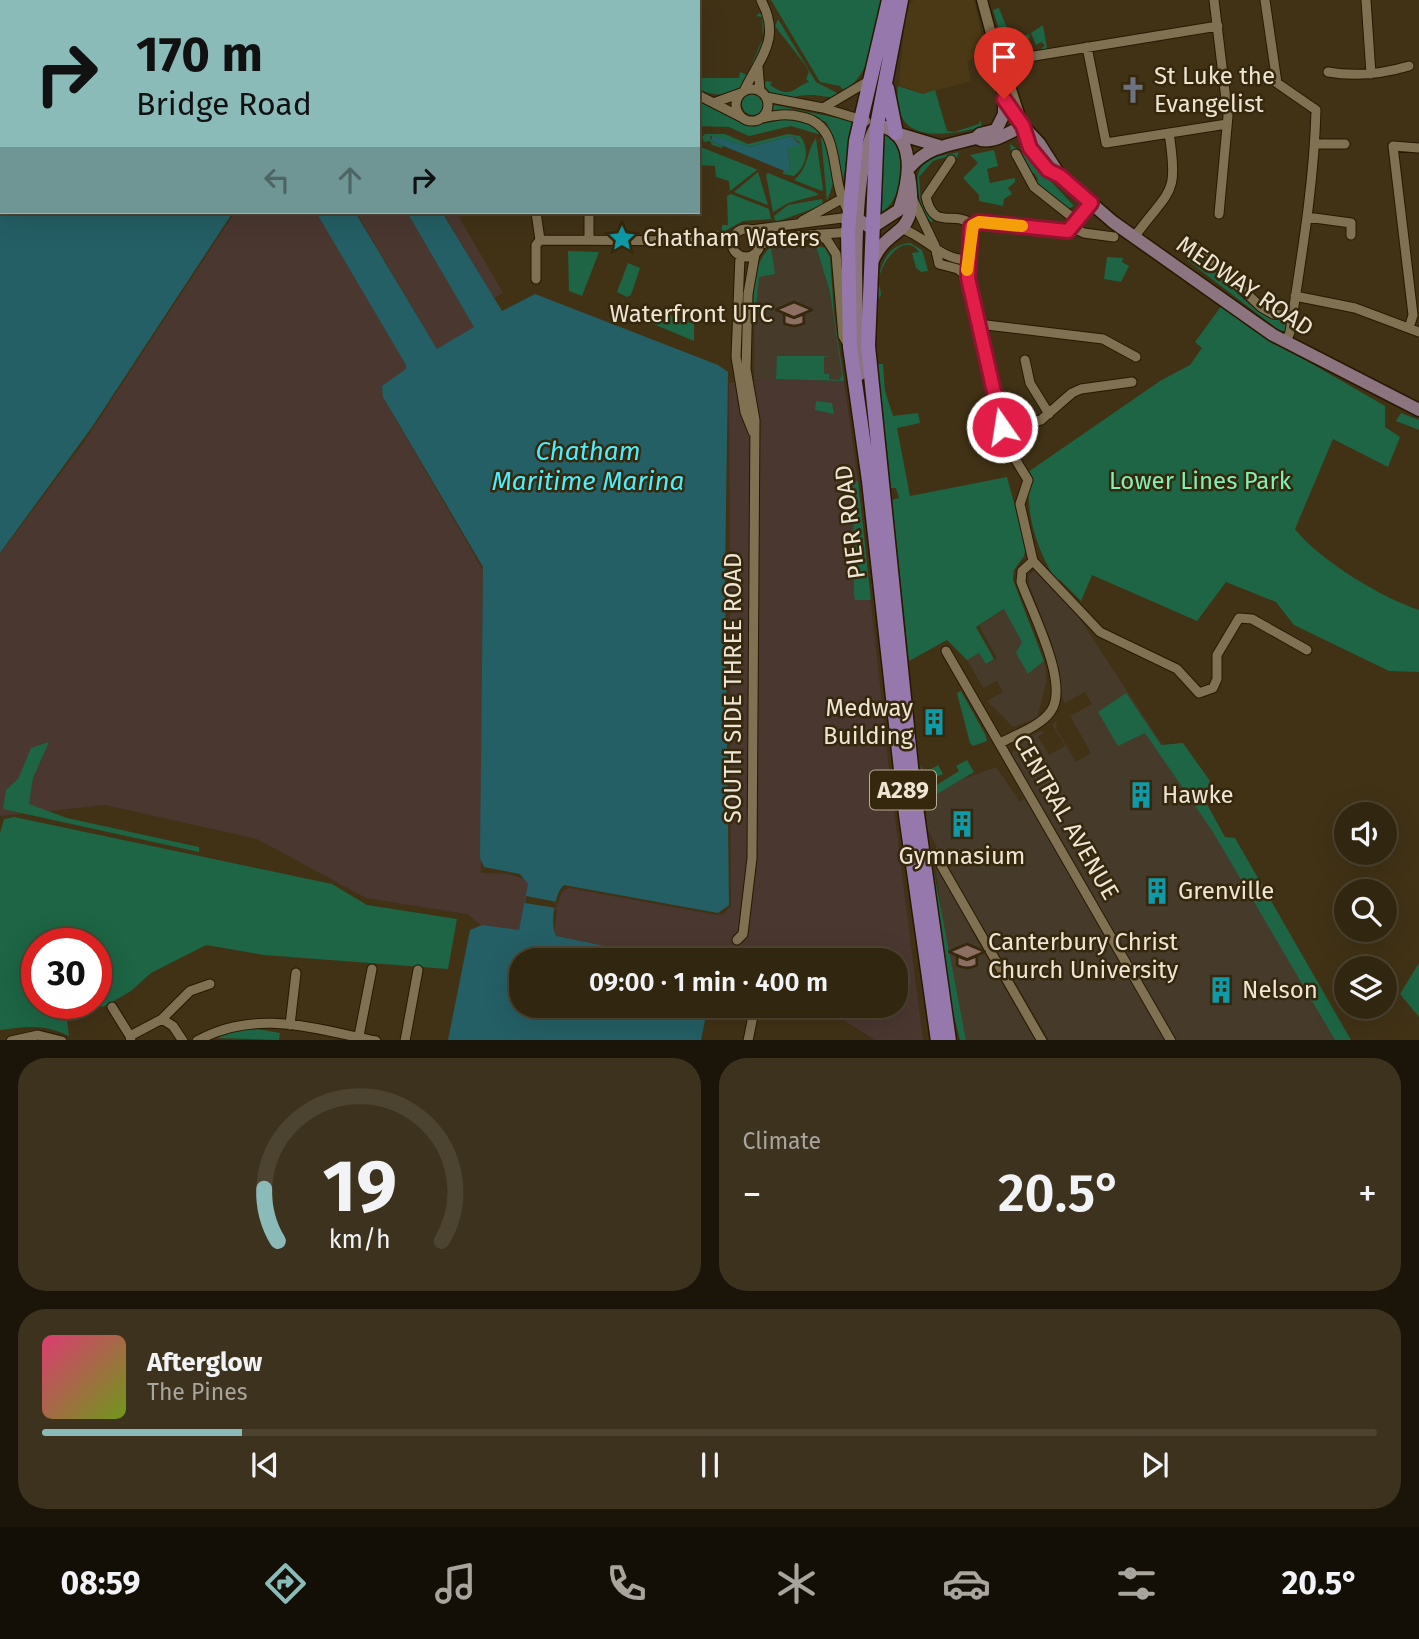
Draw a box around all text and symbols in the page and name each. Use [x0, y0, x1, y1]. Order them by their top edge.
text: 170 m [136, 25, 263, 84]
pin [974, 27, 1034, 99]
icon: right [21, 28, 112, 119]
icon: arrive [985, 38, 1023, 76]
place label: St Luke the Evangelist [1154, 62, 1275, 118]
church icon: St Luke the Evangelist [1118, 75, 1148, 105]
text: Bridge Road [136, 85, 312, 123]
icon: left [258, 161, 296, 199]
icon: ahead [331, 161, 369, 199]
icon: right [404, 161, 442, 199]
place icon: Chatham Waters [607, 223, 637, 253]
place label: Chatham Waters [643, 224, 820, 252]
street label: MEDWAY ROAD [1171, 230, 1319, 342]
school or university icon: Waterfront UTC [779, 299, 809, 329]
place label: Waterfront UTC [610, 300, 773, 328]
position arrow [965, 390, 1039, 464]
water label: Chatham Maritime Marina [492, 436, 684, 497]
street label: PIER ROAD [829, 463, 871, 581]
park label: Lower Lines Park [1109, 467, 1292, 495]
street label: SOUTH SIDE THREE ROAD [719, 553, 747, 823]
place label: Medway Building [823, 694, 914, 750]
building icon: Medway Building [919, 707, 949, 737]
street label: CENTRAL AVENUE [1007, 729, 1125, 905]
road number: A289 [870, 770, 936, 810]
building icon: Hawke [1126, 780, 1156, 810]
place label: Hawke [1162, 781, 1234, 809]
map controls [1334, 802, 1397, 1019]
button: sound [1334, 802, 1397, 865]
building icon: Gymnasium [947, 809, 977, 839]
place label: Gymnasium [899, 842, 1025, 870]
building icon: Grenville [1142, 876, 1172, 906]
place label: Grenville [1178, 877, 1274, 905]
button: search [1334, 879, 1397, 942]
speed limit sign: 30 [21, 928, 112, 1019]
place label: Canterbury Christ Church University [988, 928, 1179, 984]
school or university icon: Canterbury Christ Church University [952, 941, 982, 971]
button: layers [1334, 956, 1397, 1019]
text: 09:00 · 1 min · 400 m [589, 967, 828, 998]
building icon: Nelson [1206, 975, 1236, 1005]
place label: Nelson [1242, 976, 1318, 1004]
text: Climate [743, 1127, 821, 1155]
text: 19 [322, 1143, 397, 1230]
text: 20.5° [998, 1162, 1122, 1225]
text: − [743, 1171, 762, 1217]
text: + [1358, 1171, 1377, 1217]
text: km/h [328, 1224, 390, 1254]
text: Afterglow [147, 1347, 262, 1378]
text: The Pines [147, 1378, 248, 1406]
icon: previous [246, 1446, 284, 1484]
icon: pause [691, 1446, 729, 1484]
icon: next [1136, 1446, 1174, 1484]
icon: directions [261, 1559, 310, 1608]
icon: music [431, 1559, 480, 1608]
icon: phone [602, 1559, 651, 1608]
icon: climate [772, 1559, 821, 1608]
icon: car [942, 1559, 991, 1608]
icon: filters [1112, 1559, 1161, 1608]
text: 08:59 [61, 1564, 140, 1602]
text: 20.5° [1282, 1564, 1358, 1602]

